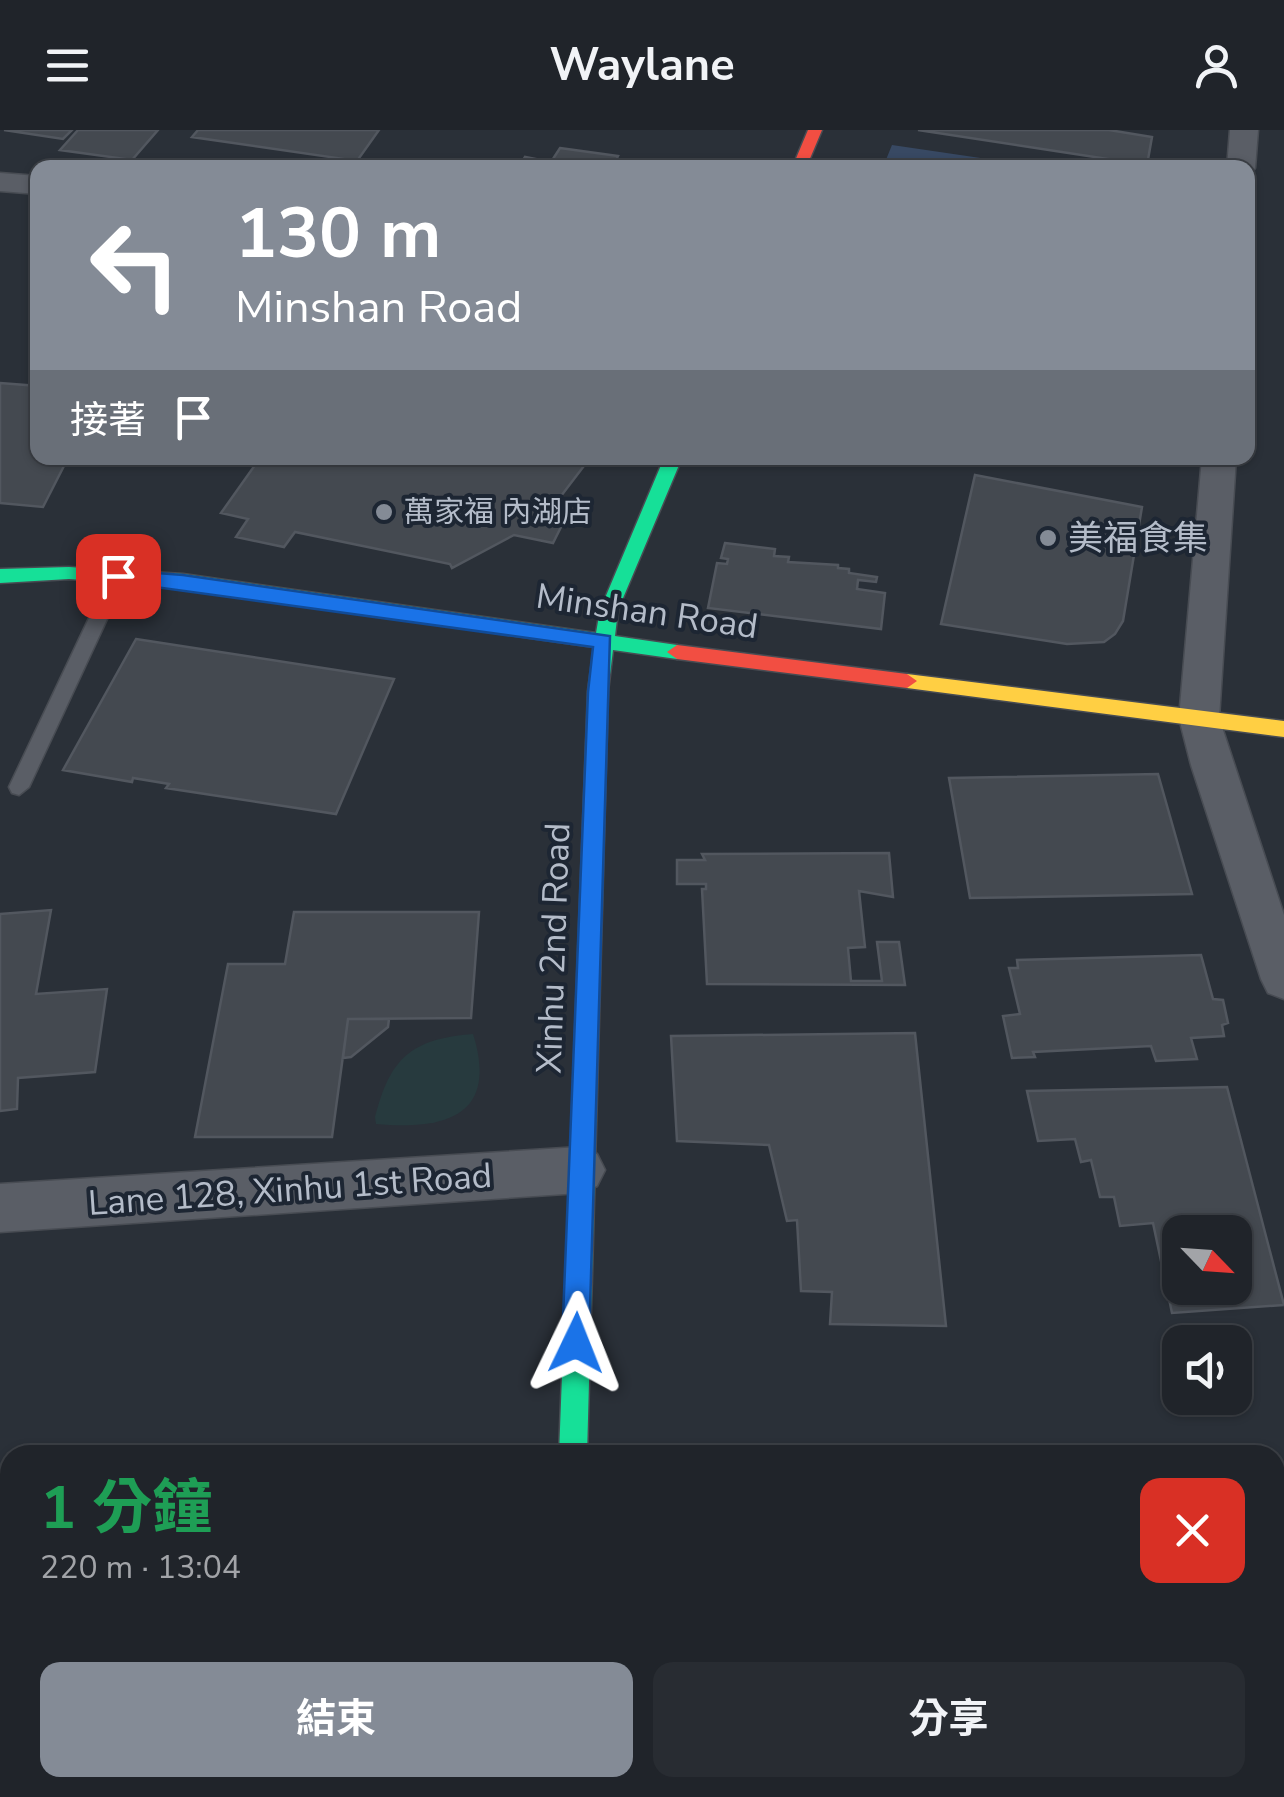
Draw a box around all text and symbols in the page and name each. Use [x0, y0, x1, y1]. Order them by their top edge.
text: Waylane [549, 35, 735, 96]
icon: menu [40, 38, 95, 93]
icon: person [1189, 38, 1244, 93]
text: 130 m [235, 186, 441, 282]
icon: left [70, 200, 200, 330]
text: Minshan Road [235, 277, 522, 338]
icon: arrive [166, 390, 221, 445]
text: 接著 [70, 395, 146, 446]
place label: 萬家福 內湖店 [404, 492, 592, 533]
marker: 萬家福 內湖店 [373, 501, 395, 523]
place label: 美福食集 [1068, 515, 1208, 562]
marker: 美福食集 [1037, 527, 1059, 549]
pin [76, 534, 161, 619]
icon: arrive [91, 549, 146, 604]
street label: Minshan Road [533, 573, 761, 650]
street label: Xinhu 2nd Road [526, 822, 581, 1074]
street label: Lane 128, Xinhu 1st Road [87, 1152, 493, 1227]
north arrow [1162, 1215, 1252, 1305]
map controls [1162, 1215, 1252, 1415]
position arrow [524, 1291, 628, 1395]
button: sound [1162, 1325, 1252, 1415]
text: 1 分鐘 [40, 1467, 212, 1549]
button: close [1140, 1478, 1245, 1583]
text: 220 m · 13:04 [40, 1546, 241, 1589]
button: 結束 [40, 1662, 633, 1777]
button: 分享 [653, 1662, 1245, 1777]

